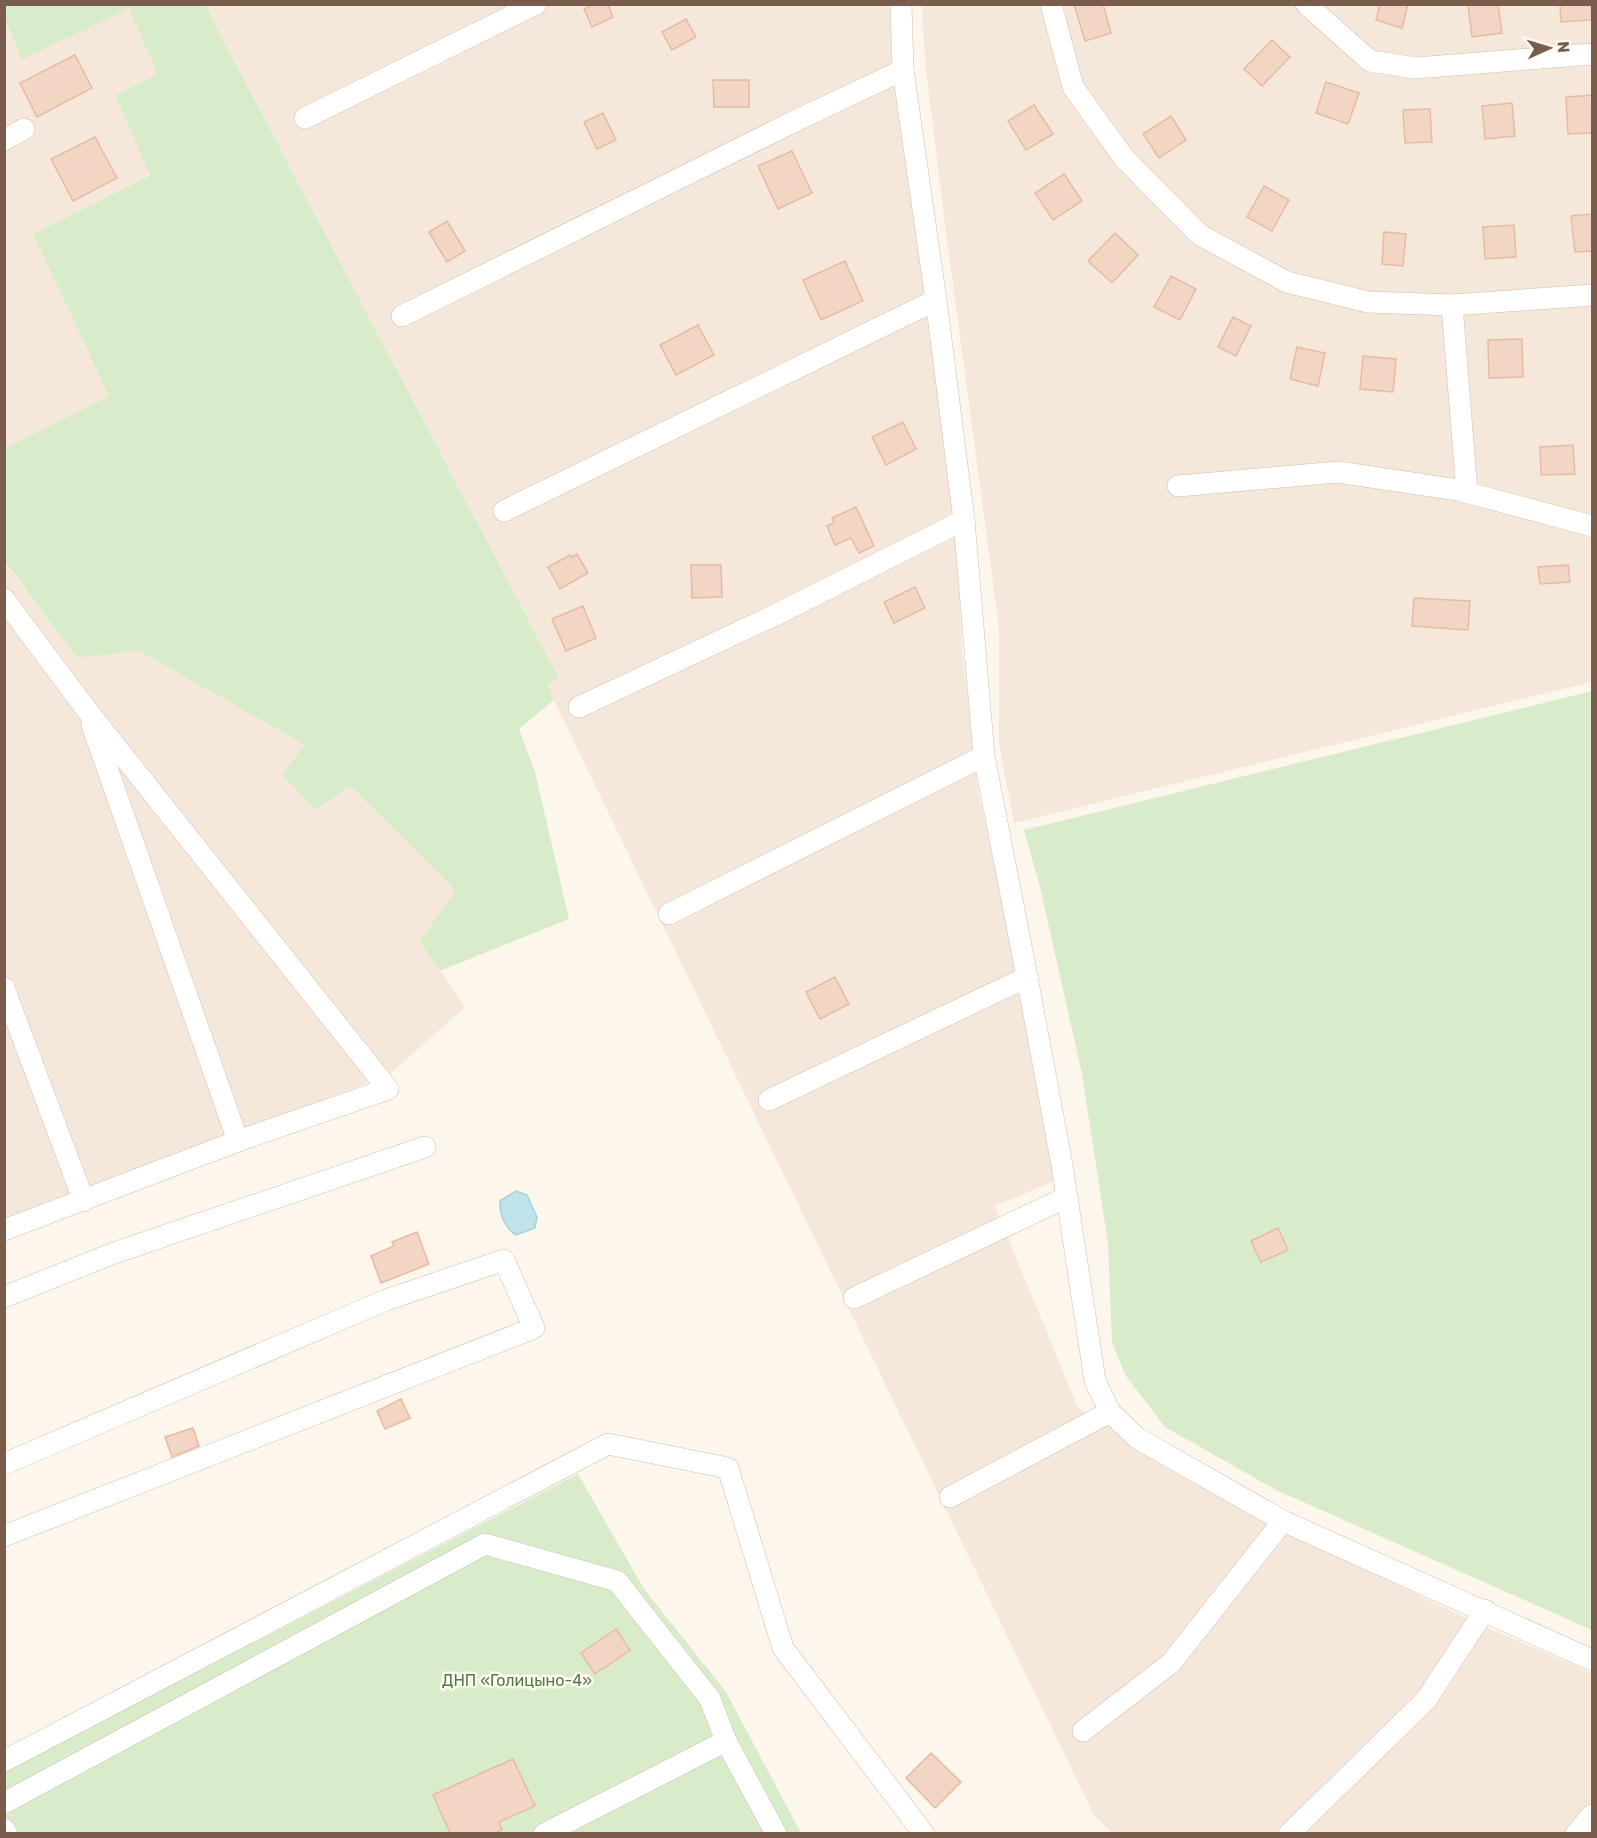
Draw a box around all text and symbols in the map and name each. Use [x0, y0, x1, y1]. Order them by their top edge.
north arrow [1519, 18, 1579, 78]
text: N [1554, 41, 1573, 53]
park label: ДНП «Голицыно-4» [442, 1671, 592, 1690]

